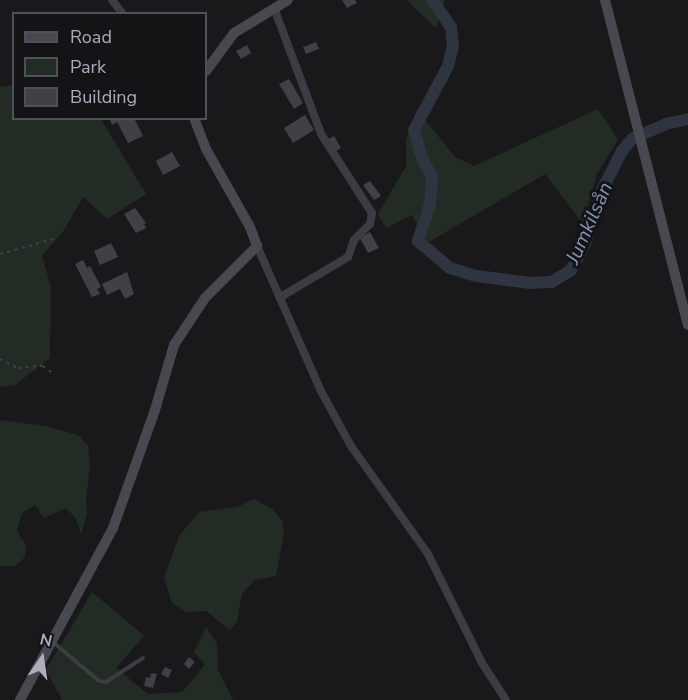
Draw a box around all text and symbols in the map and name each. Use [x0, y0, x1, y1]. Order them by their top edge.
legend [12, 12, 207, 120]
text: Road [70, 25, 112, 49]
text: Park [70, 55, 106, 79]
text: Building [70, 85, 137, 109]
water label: Jumkilsån [560, 178, 618, 268]
north arrow [12, 628, 72, 688]
text: N [38, 628, 54, 653]

